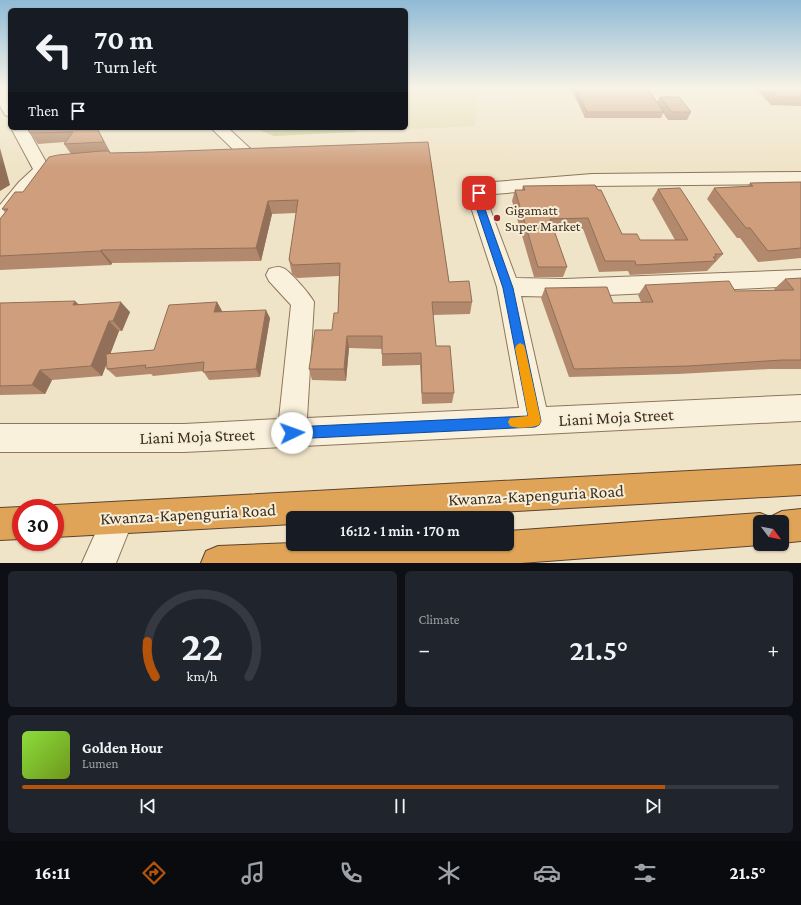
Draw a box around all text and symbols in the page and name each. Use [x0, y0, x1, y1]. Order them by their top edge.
icon: left [28, 24, 80, 76]
text: 70 m [94, 24, 153, 55]
text: Turn left [94, 57, 157, 77]
icon: arrive [67, 100, 89, 122]
text: Then [28, 103, 59, 119]
pin [462, 176, 496, 210]
icon: arrive [468, 182, 490, 204]
place label: Gigamatt Super Market [505, 202, 581, 234]
marker: Gigamatt Super Market [492, 213, 502, 223]
street label: Liani Moja Street [558, 405, 674, 430]
position arrow [271, 412, 313, 454]
street label: Liani Moja Street [139, 425, 255, 448]
street label: Kwanza-Kapenguria Road [448, 481, 624, 510]
speed limit sign: 30 [12, 499, 64, 551]
street label: Kwanza-Kapenguria Road [100, 500, 276, 529]
north arrow [753, 515, 789, 551]
map controls [753, 515, 789, 551]
text: 16:12 · 1 min · 170 m [340, 523, 460, 539]
text: Climate [419, 612, 459, 627]
text: 22 [181, 623, 223, 669]
text: 21.5° [569, 633, 628, 666]
text: − [419, 637, 430, 662]
text: + [767, 637, 779, 662]
text: km/h [187, 668, 218, 684]
text: Golden Hour [82, 740, 163, 756]
text: Lumen [82, 756, 118, 771]
icon: previous [137, 795, 159, 817]
icon: pause [389, 795, 411, 817]
icon: next [642, 795, 664, 817]
icon: directions [140, 859, 168, 887]
icon: music [239, 859, 267, 887]
icon: phone [337, 859, 365, 887]
icon: climate [435, 859, 463, 887]
icon: car [533, 859, 561, 887]
icon: filters [631, 859, 659, 887]
text: 16:11 [35, 863, 70, 883]
text: 21.5° [729, 863, 766, 883]

